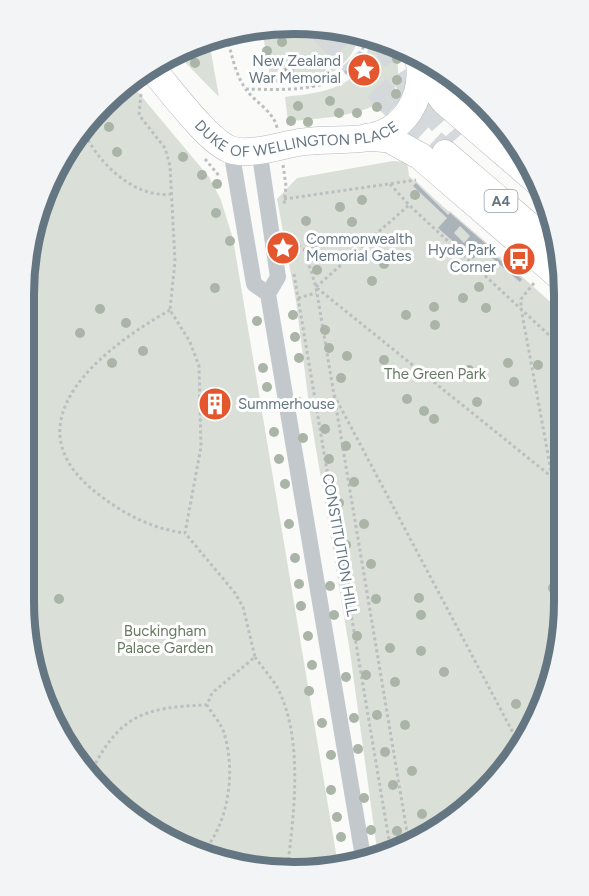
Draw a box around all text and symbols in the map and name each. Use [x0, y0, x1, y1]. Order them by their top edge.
place label: New Zealand War Memorial [249, 52, 341, 87]
place icon: New Zealand War Memorial [346, 52, 382, 88]
street label: DUKE OF WELLINGTON PLACE [191, 107, 405, 129]
text: DUKE OF WELLINGTON PLACE [191, 116, 402, 161]
road number: A4 [484, 190, 518, 212]
place icon: Commonwealth Memorial Gates [265, 230, 301, 266]
place label: Commonwealth Memorial Gates [306, 230, 413, 265]
place label: Hyde Park Corner [428, 241, 497, 276]
bus stop icon: Hyde Park Corner [501, 241, 537, 277]
park label: The Green Park [384, 365, 487, 383]
building icon: Summerhouse [197, 386, 233, 422]
place label: Summerhouse [238, 395, 335, 413]
street label: CONSTITUTION HILL [319, 472, 361, 618]
park label: Buckingham Palace Garden [117, 622, 213, 657]

